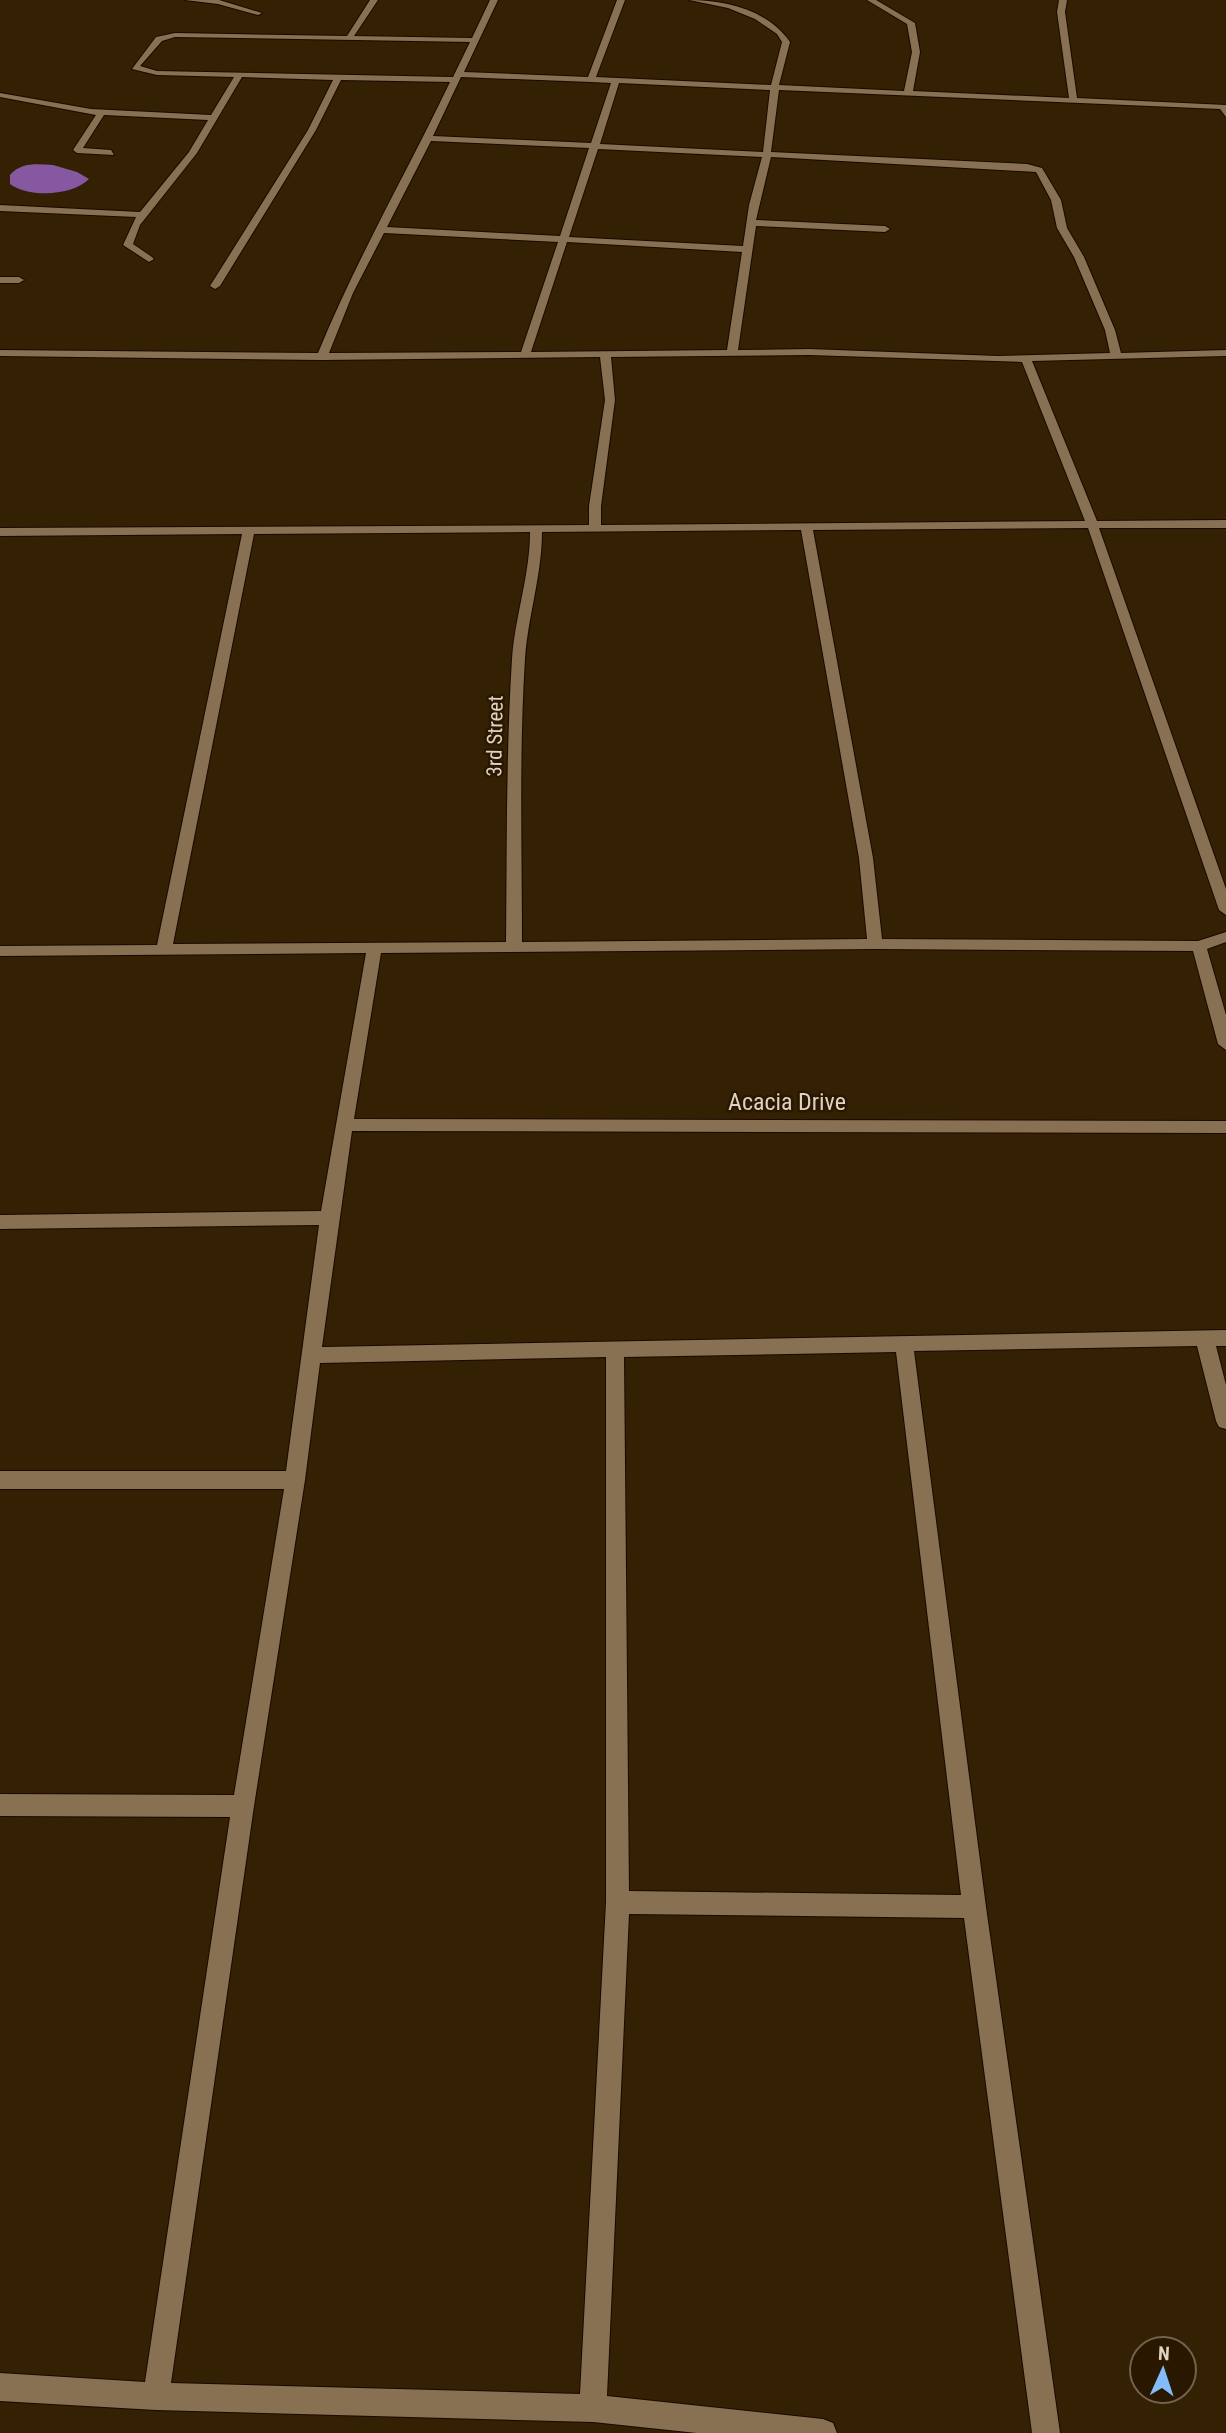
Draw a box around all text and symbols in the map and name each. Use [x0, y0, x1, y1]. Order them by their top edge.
street label: 3rd Street [482, 695, 508, 777]
street label: Acacia Drive [728, 1088, 846, 1116]
north arrow [1128, 2335, 1198, 2405]
text: N [1157, 2342, 1170, 2365]

